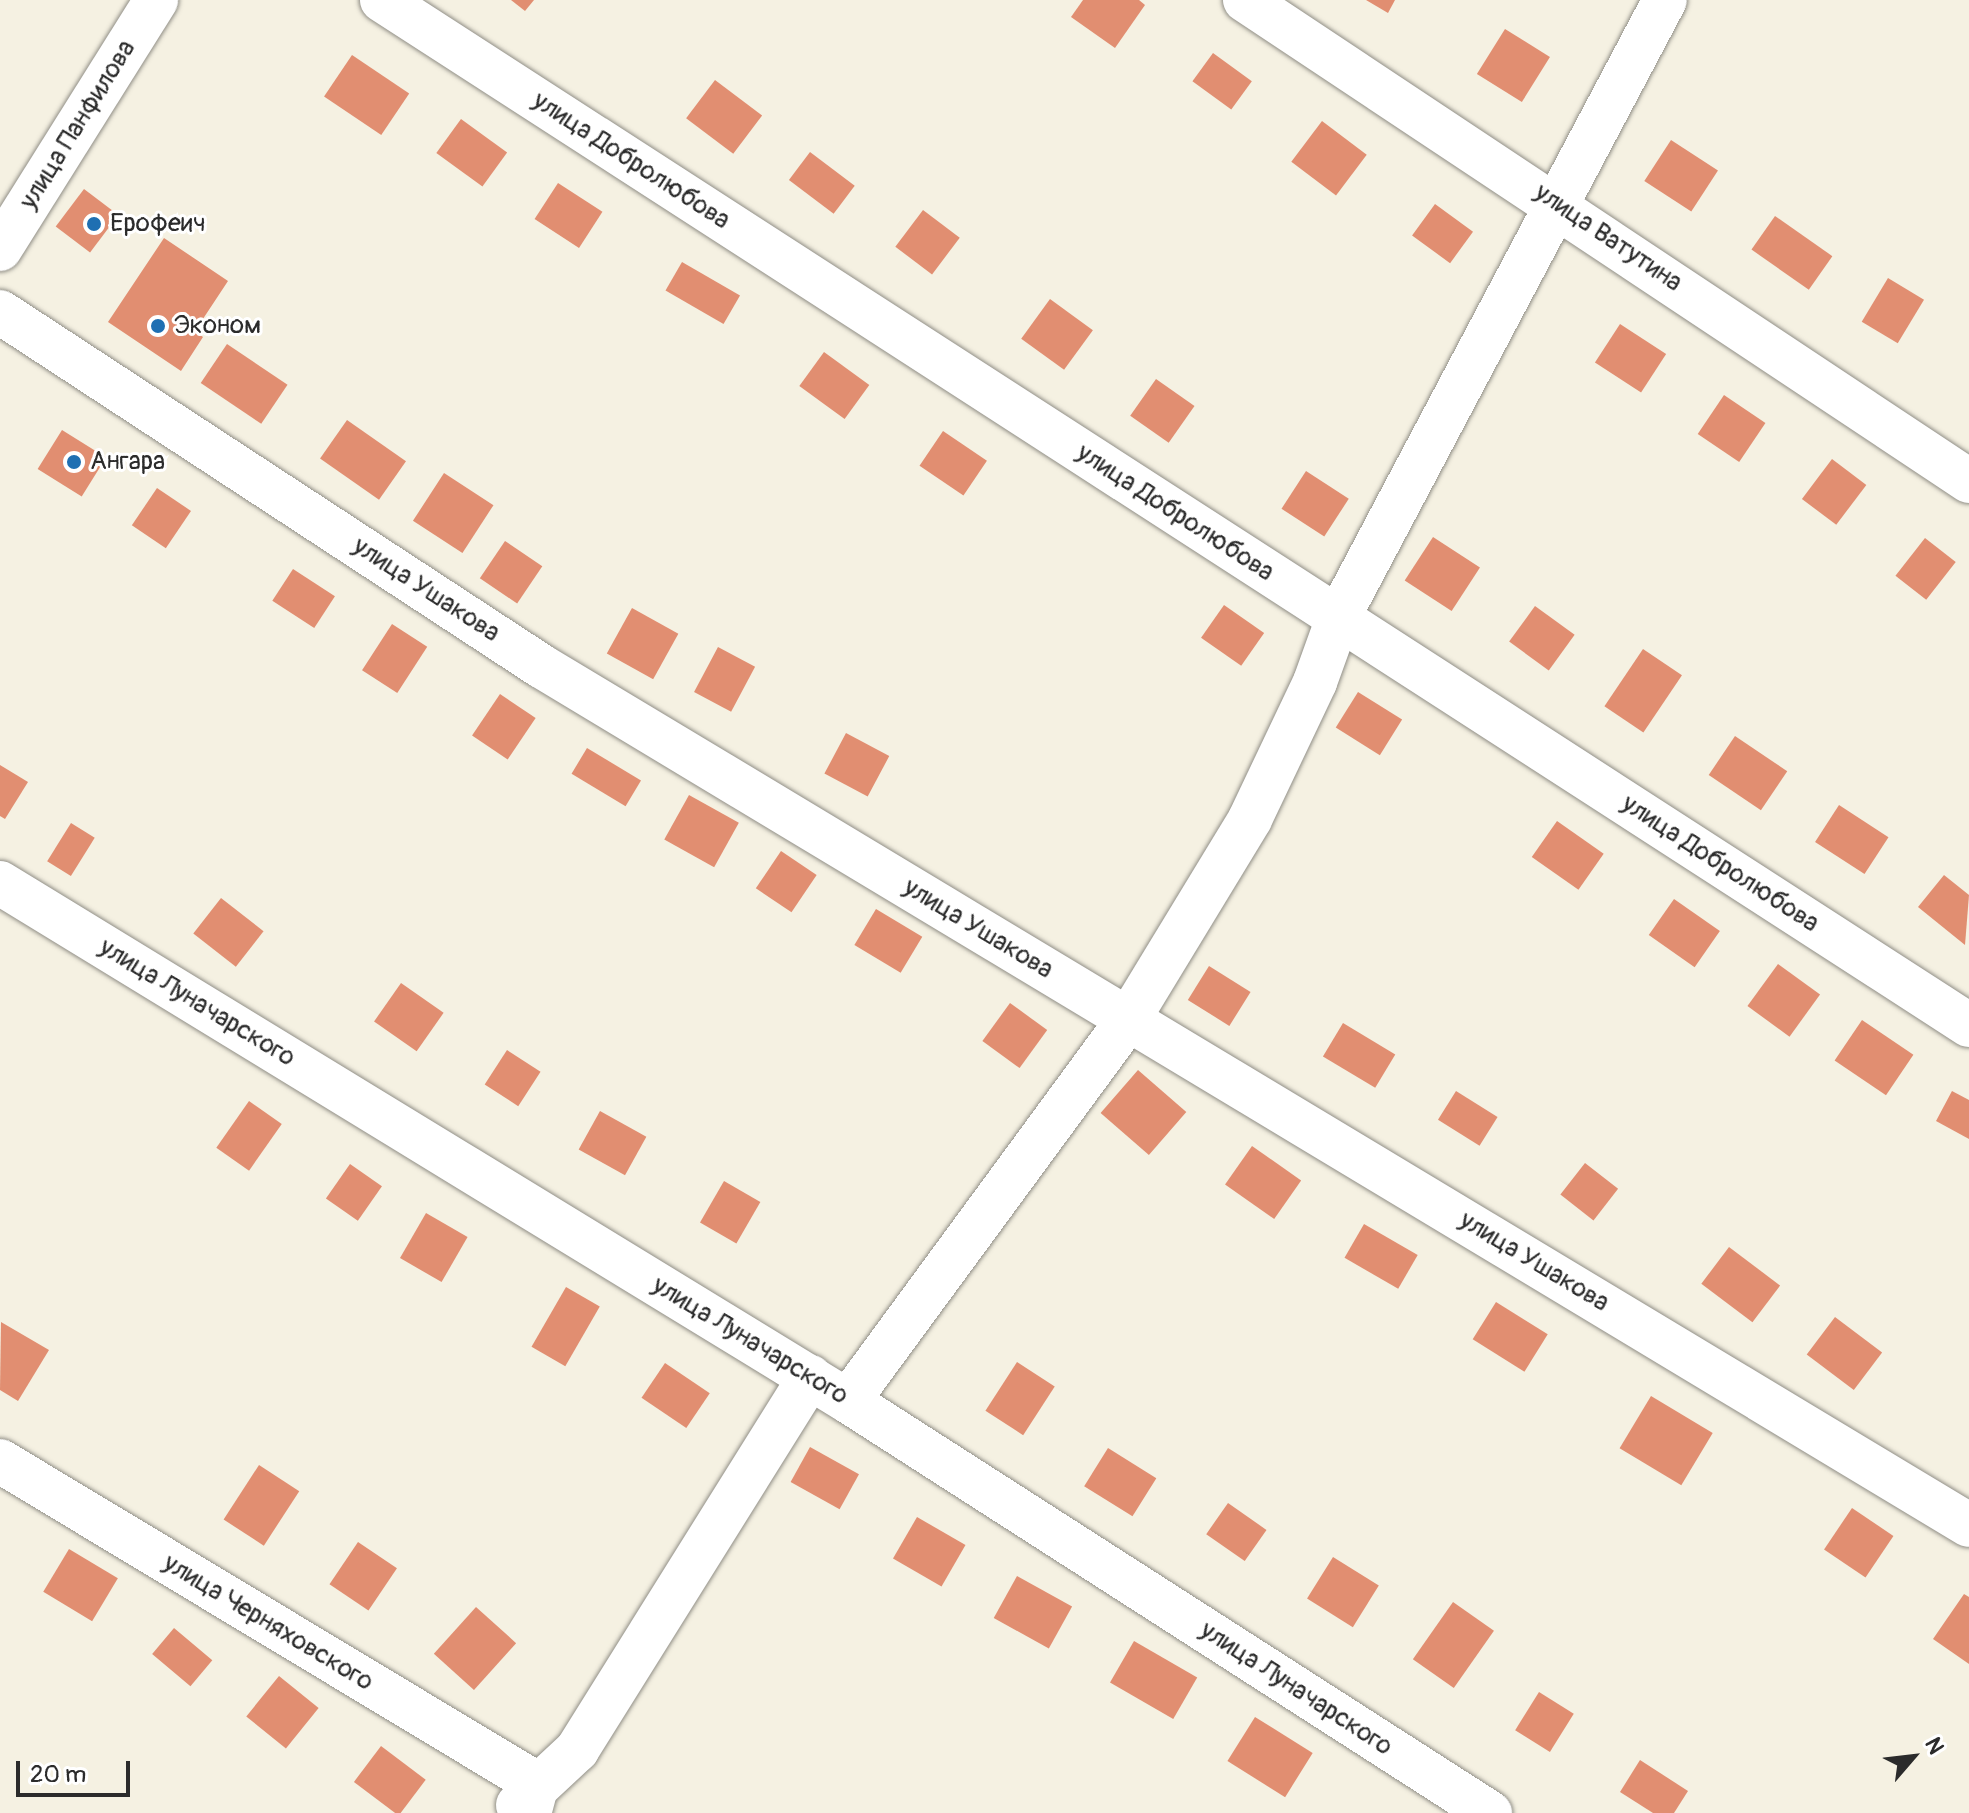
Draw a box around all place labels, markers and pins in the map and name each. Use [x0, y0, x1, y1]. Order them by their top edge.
place label: Ерофеич [110, 208, 206, 240]
marker: Ерофеич [85, 215, 103, 233]
place label: Эконом [174, 310, 261, 342]
marker: Эконом [149, 317, 167, 335]
place label: Ангара [90, 446, 165, 478]
marker: Ангара [65, 453, 83, 471]

